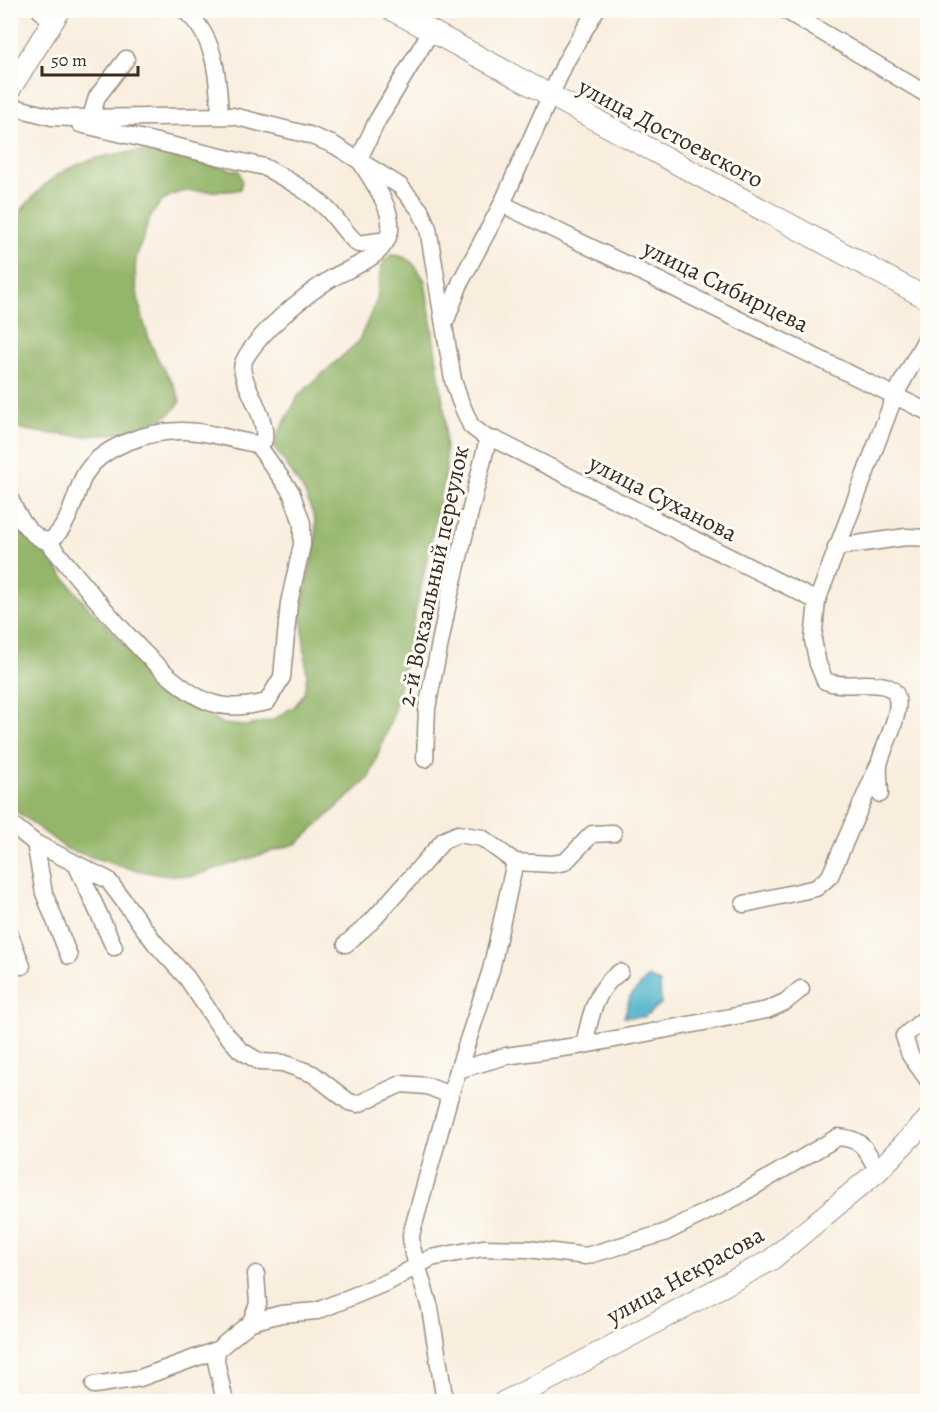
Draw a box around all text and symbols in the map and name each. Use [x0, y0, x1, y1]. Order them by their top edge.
scale bar [42, 39, 138, 77]
text: 50 m [51, 48, 87, 72]
street label: улица Достоевского [572, 70, 769, 195]
street label: улица Сибирцева [637, 232, 814, 340]
street label: 2-й Вокзальный переулок [390, 443, 476, 709]
street label: улица Суханова [582, 446, 743, 549]
street label: улица Некрасова [600, 1218, 769, 1332]

